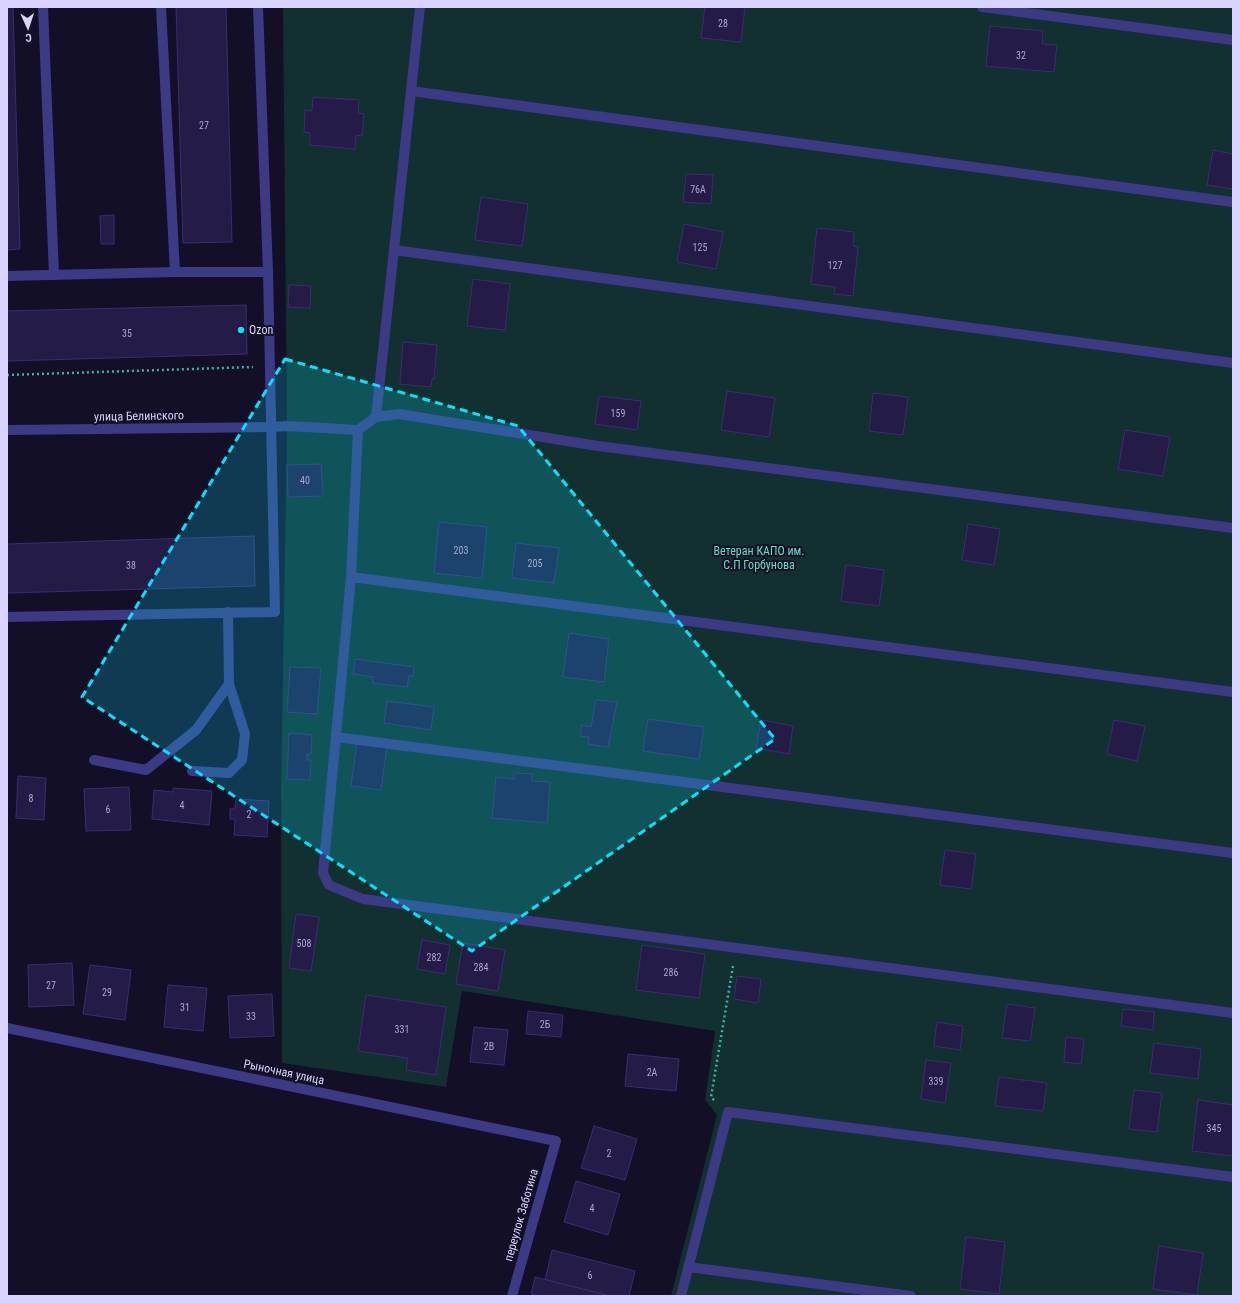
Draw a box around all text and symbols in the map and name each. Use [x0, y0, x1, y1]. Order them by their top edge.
north arrow [8, 8, 48, 48]
house number: 28 [718, 18, 728, 29]
text: С [25, 31, 32, 44]
house number: 32 [1016, 50, 1026, 61]
house number: 27 [199, 120, 209, 131]
house number: 76А [690, 184, 706, 195]
house number: 125 [693, 242, 707, 253]
house number: 127 [828, 260, 842, 271]
place label: Ozon [249, 323, 273, 337]
marker: Ozon [236, 325, 246, 335]
house number: 35 [122, 328, 132, 339]
street label: улица Белинского [94, 408, 184, 424]
house number: 159 [611, 408, 625, 419]
house number: 40 [300, 475, 310, 486]
park label: Ветеран КАПО им. С.П Горбунова [714, 544, 804, 572]
house number: 203 [454, 545, 468, 556]
house number: 205 [528, 558, 542, 569]
house number: 38 [126, 560, 136, 571]
house number: 8 [29, 793, 34, 804]
house number: 4 [180, 800, 185, 811]
house number: 6 [106, 804, 111, 815]
house number: 2 [247, 809, 252, 820]
house number: 508 [297, 938, 311, 949]
house number: 282 [427, 952, 441, 963]
house number: 284 [474, 962, 488, 973]
house number: 286 [664, 967, 678, 978]
house number: 27 [46, 980, 56, 991]
house number: 29 [102, 987, 112, 998]
house number: 31 [180, 1002, 190, 1013]
house number: 33 [246, 1011, 256, 1022]
house number: 2Б [540, 1019, 551, 1030]
house number: 331 [395, 1024, 409, 1035]
house number: 2В [484, 1041, 494, 1052]
street label: Рыночная улица [242, 1057, 326, 1087]
house number: 2А [647, 1067, 658, 1078]
house number: 339 [929, 1076, 943, 1087]
house number: 345 [1207, 1123, 1221, 1134]
house number: 2 [607, 1148, 612, 1159]
street label: переулок Заботина [501, 1167, 541, 1263]
house number: 4 [590, 1203, 595, 1214]
house number: 6 [588, 1270, 593, 1281]

